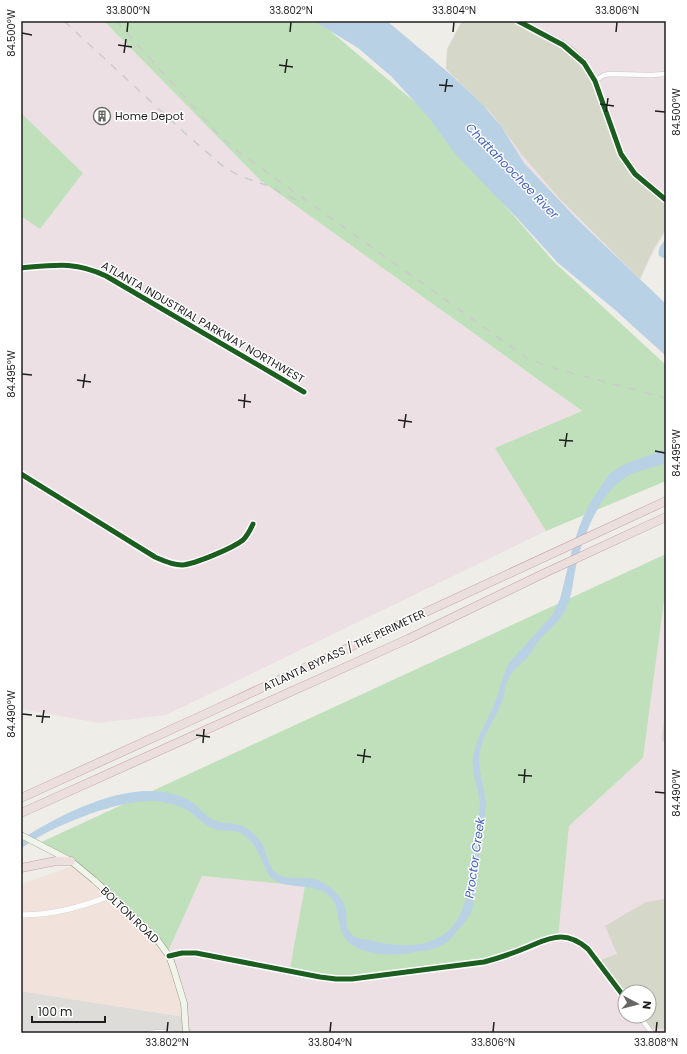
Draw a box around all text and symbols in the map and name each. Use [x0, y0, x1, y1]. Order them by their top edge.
text: 33.800°N [106, 3, 150, 18]
text: 33.802°N [269, 3, 313, 18]
text: 33.804°N [432, 3, 476, 18]
text: 33.806°N [595, 3, 639, 18]
text: 84.500°W [4, 9, 19, 57]
text: 84.500°W [669, 88, 684, 136]
building icon: Home Depot [92, 106, 112, 126]
place label: Home Depot [115, 108, 184, 124]
water label: Chattahoochee River [462, 119, 563, 223]
street label: ATLANTA INDUSTRIAL PARKWAY NORTHWEST [98, 257, 308, 387]
text: 84.495°W [4, 350, 19, 398]
text: 84.495°W [669, 429, 684, 477]
street label: ATLANTA BYPASS / THE PERIMETER [260, 605, 428, 695]
text: 84.490°W [4, 690, 19, 738]
text: 84.490°W [669, 769, 684, 817]
water label: Proctor Creek [460, 816, 489, 899]
street label: BOLTON ROAD [97, 883, 163, 947]
north arrow [617, 984, 657, 1024]
scale bar [32, 998, 105, 1024]
text: N [638, 1000, 655, 1010]
text: 100 m [38, 1003, 72, 1020]
text: 33.802°N [145, 1035, 189, 1050]
text: 33.804°N [308, 1035, 352, 1050]
text: 33.806°N [471, 1035, 515, 1050]
text: 33.808°N [634, 1035, 678, 1050]

